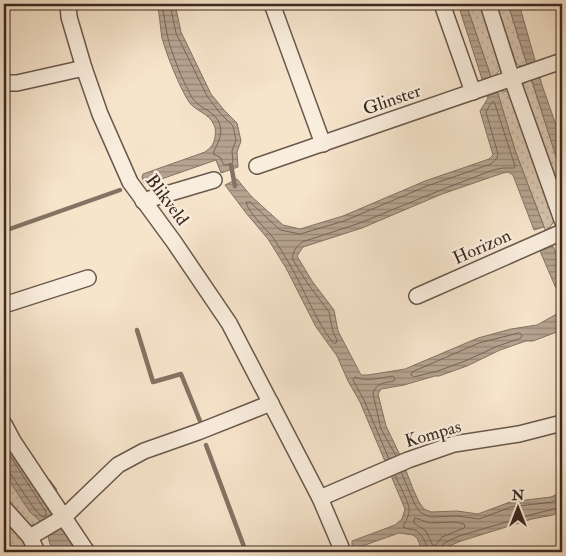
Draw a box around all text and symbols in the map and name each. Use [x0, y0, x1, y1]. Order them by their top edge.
street label: Glinster [360, 79, 424, 121]
street label: Blikveld [140, 170, 194, 230]
street label: Horizon [449, 224, 515, 270]
street label: Kompas [402, 415, 464, 453]
north arrow [494, 484, 544, 534]
text: N [511, 487, 525, 504]

